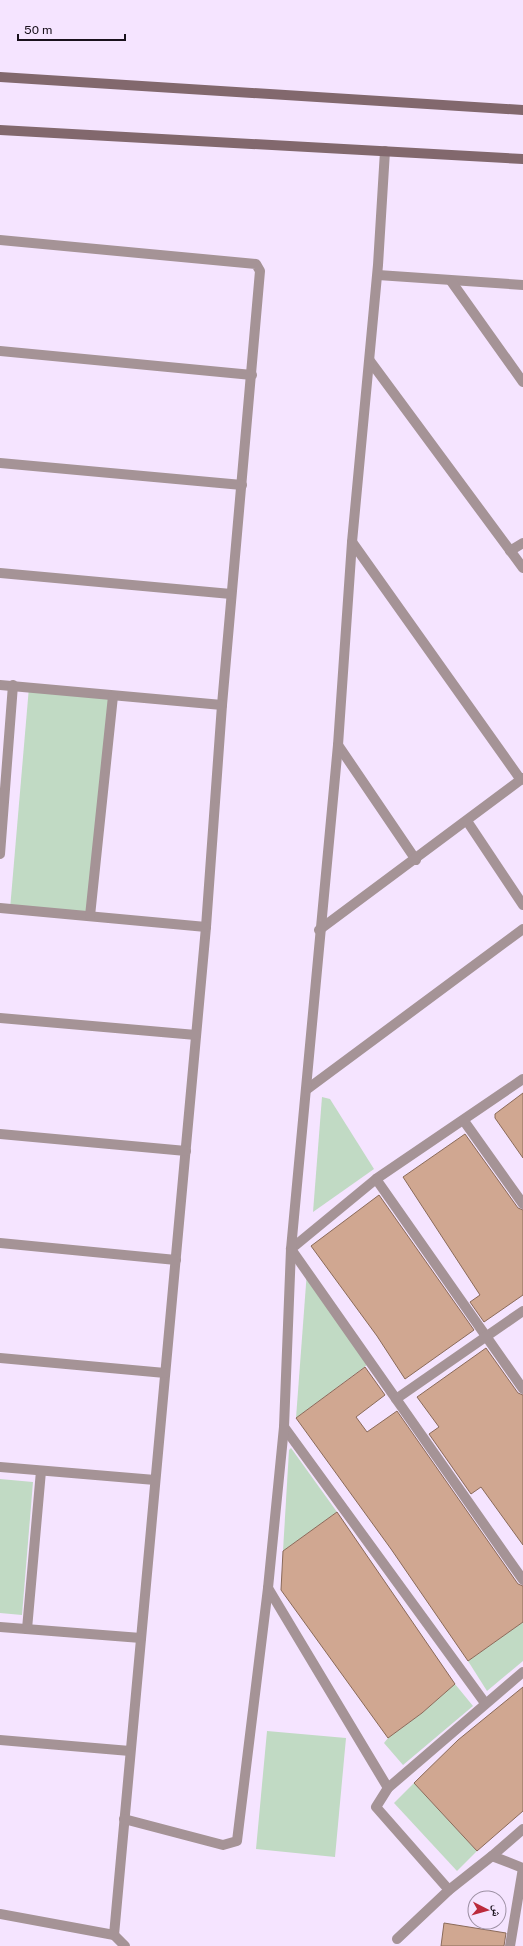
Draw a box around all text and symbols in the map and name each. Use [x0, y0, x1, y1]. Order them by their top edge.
scale bar [18, 16, 125, 42]
text: 50 m [24, 23, 52, 37]
north arrow [467, 1890, 507, 1930]
text: ش [488, 1904, 504, 1918]

